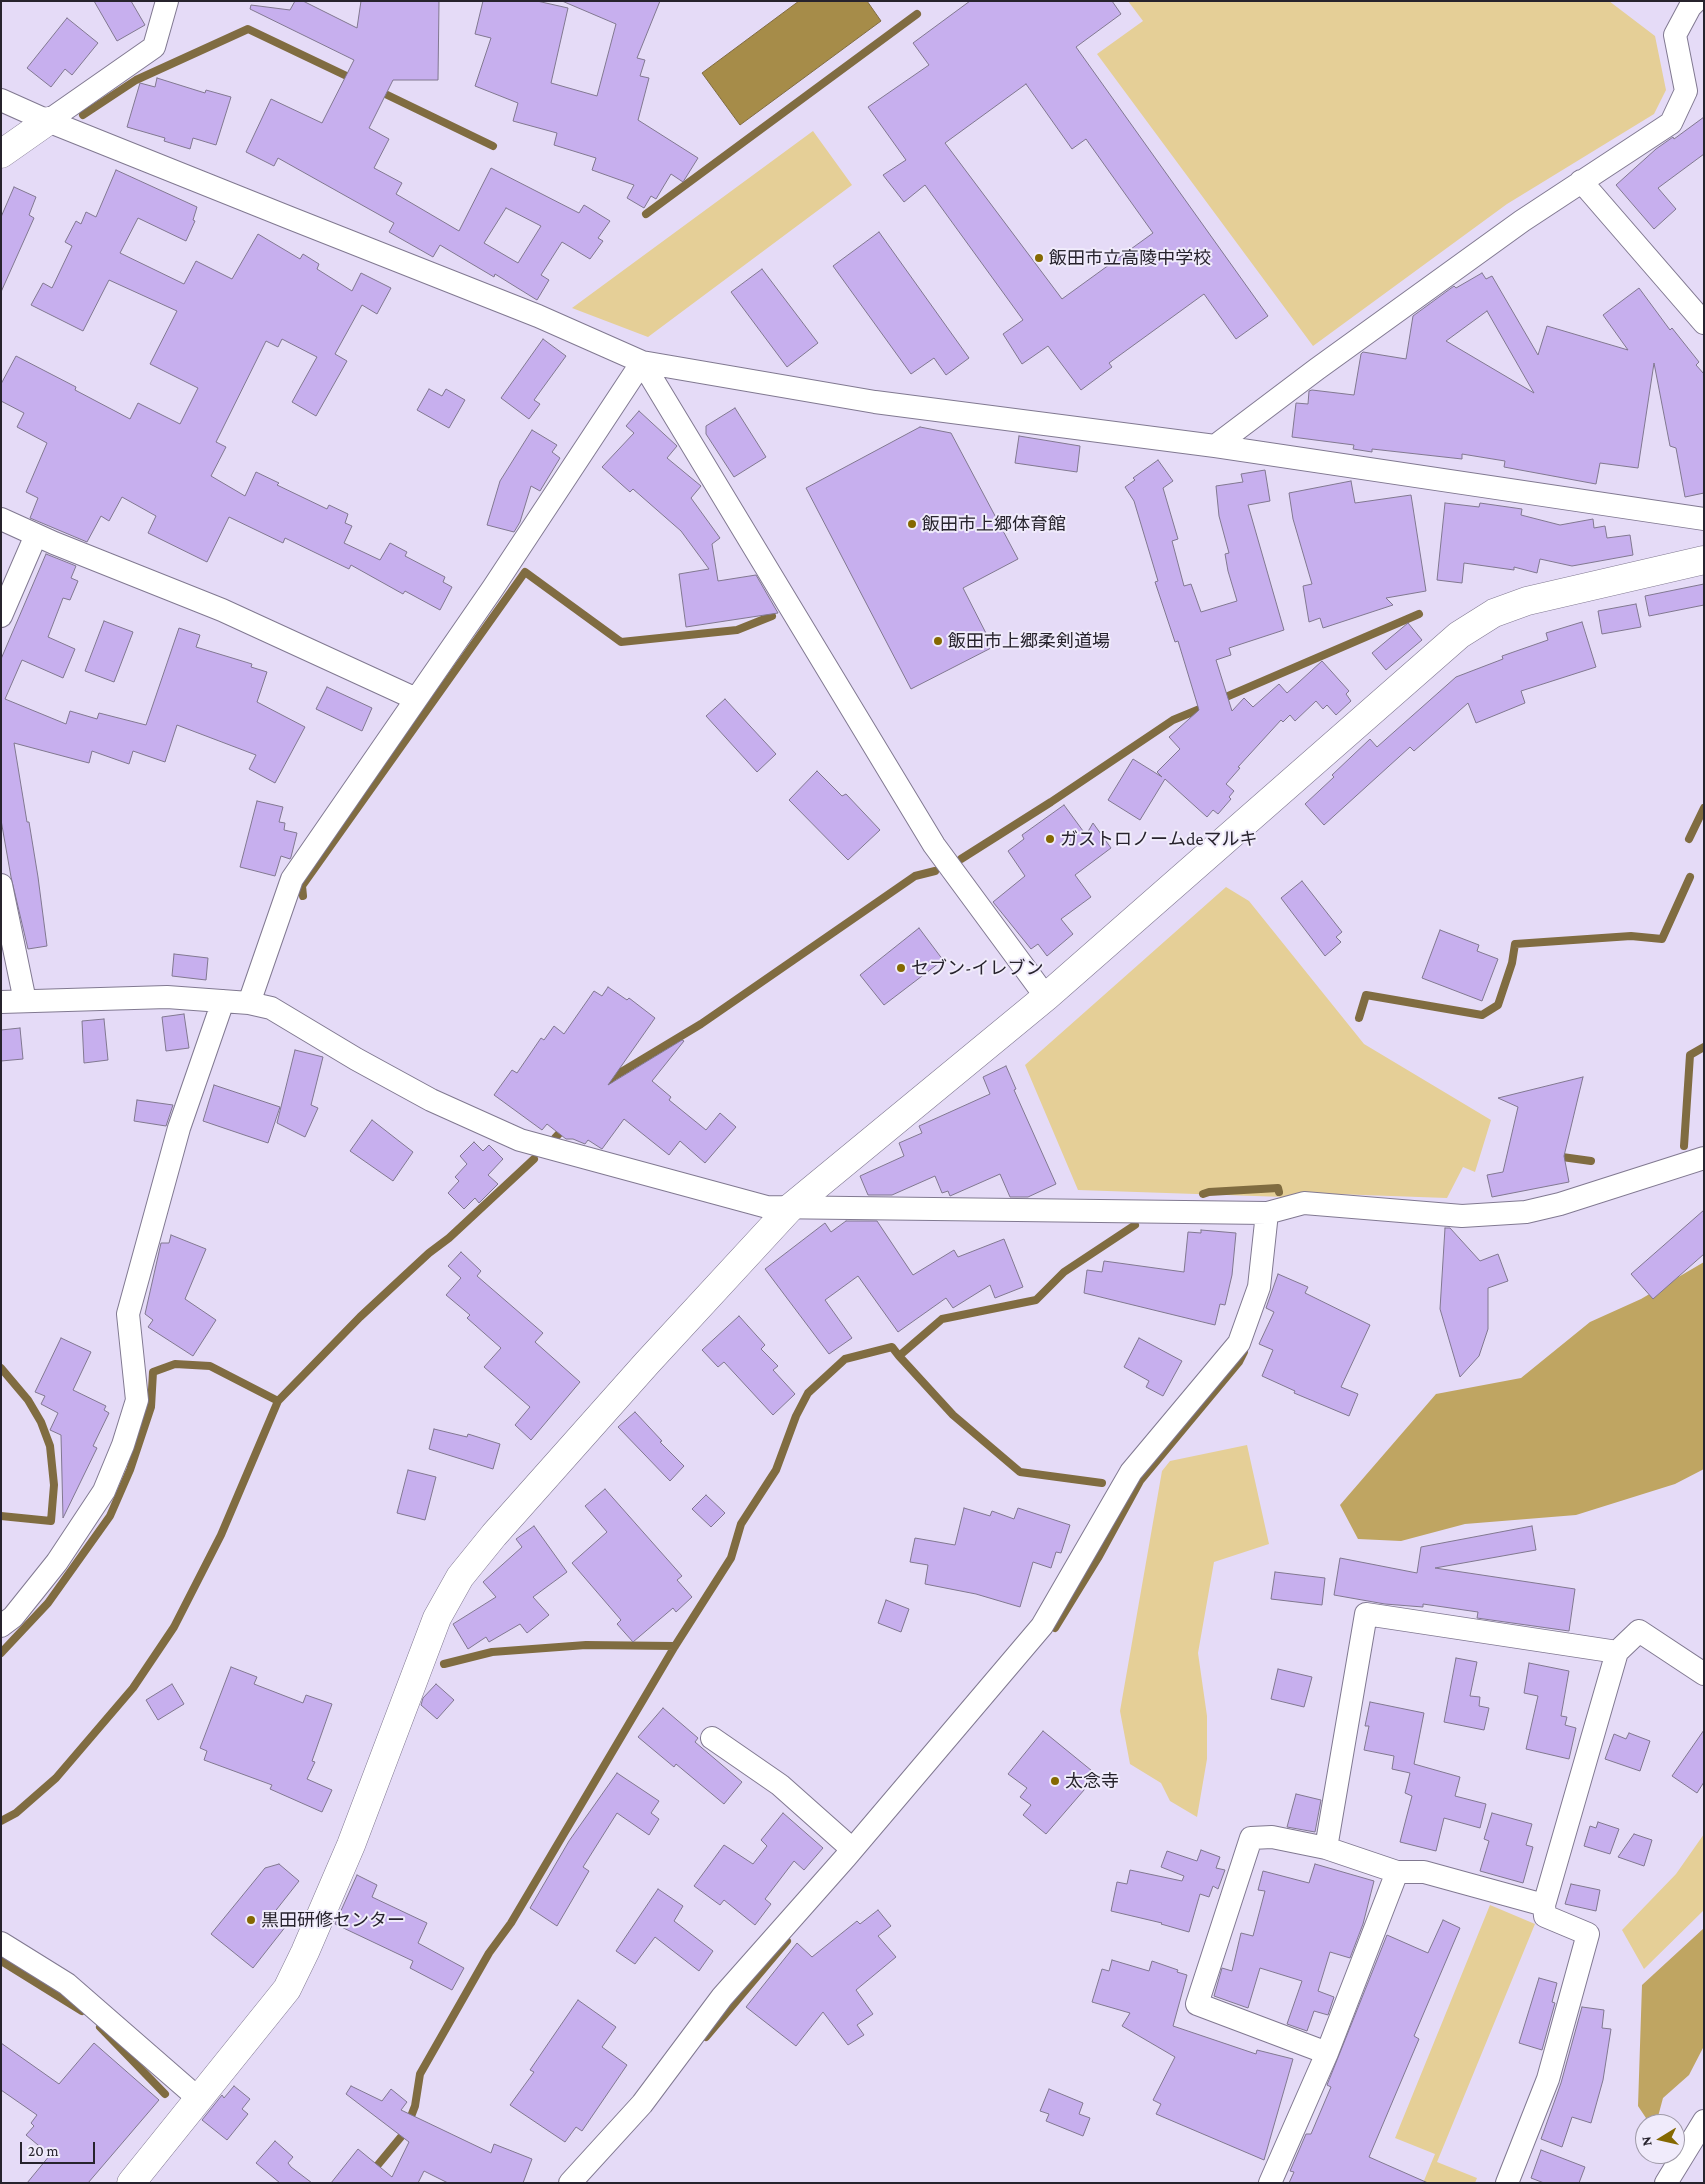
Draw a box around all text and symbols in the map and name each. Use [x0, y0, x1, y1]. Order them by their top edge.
place label: 飯田市立高陵中学校 [1049, 247, 1211, 269]
marker: 飯田市立高陵中学校 [1033, 252, 1045, 264]
place label: 飯田市上郷体育館 [922, 513, 1066, 535]
marker: 飯田市上郷体育館 [906, 518, 918, 530]
place label: 飯田市上郷柔剣道場 [948, 630, 1110, 652]
marker: 飯田市上郷柔剣道場 [932, 635, 944, 647]
place label: ガストロノームdeマルキ [1060, 828, 1257, 850]
marker: ガストロノームdeマルキ [1044, 833, 1056, 845]
place label: セブン-イレブン [911, 957, 1044, 979]
marker: セブン-イレブン [895, 962, 907, 974]
place label: 太念寺 [1065, 1770, 1119, 1792]
marker: 太念寺 [1049, 1775, 1061, 1787]
place label: 黒田研修センター [261, 1909, 405, 1931]
marker: 黒田研修センター [245, 1914, 257, 1926]
north arrow [1635, 2114, 1685, 2164]
scale bar [22, 2132, 98, 2164]
text: N [1638, 2135, 1655, 2147]
text: 20 m [28, 2143, 59, 2159]

